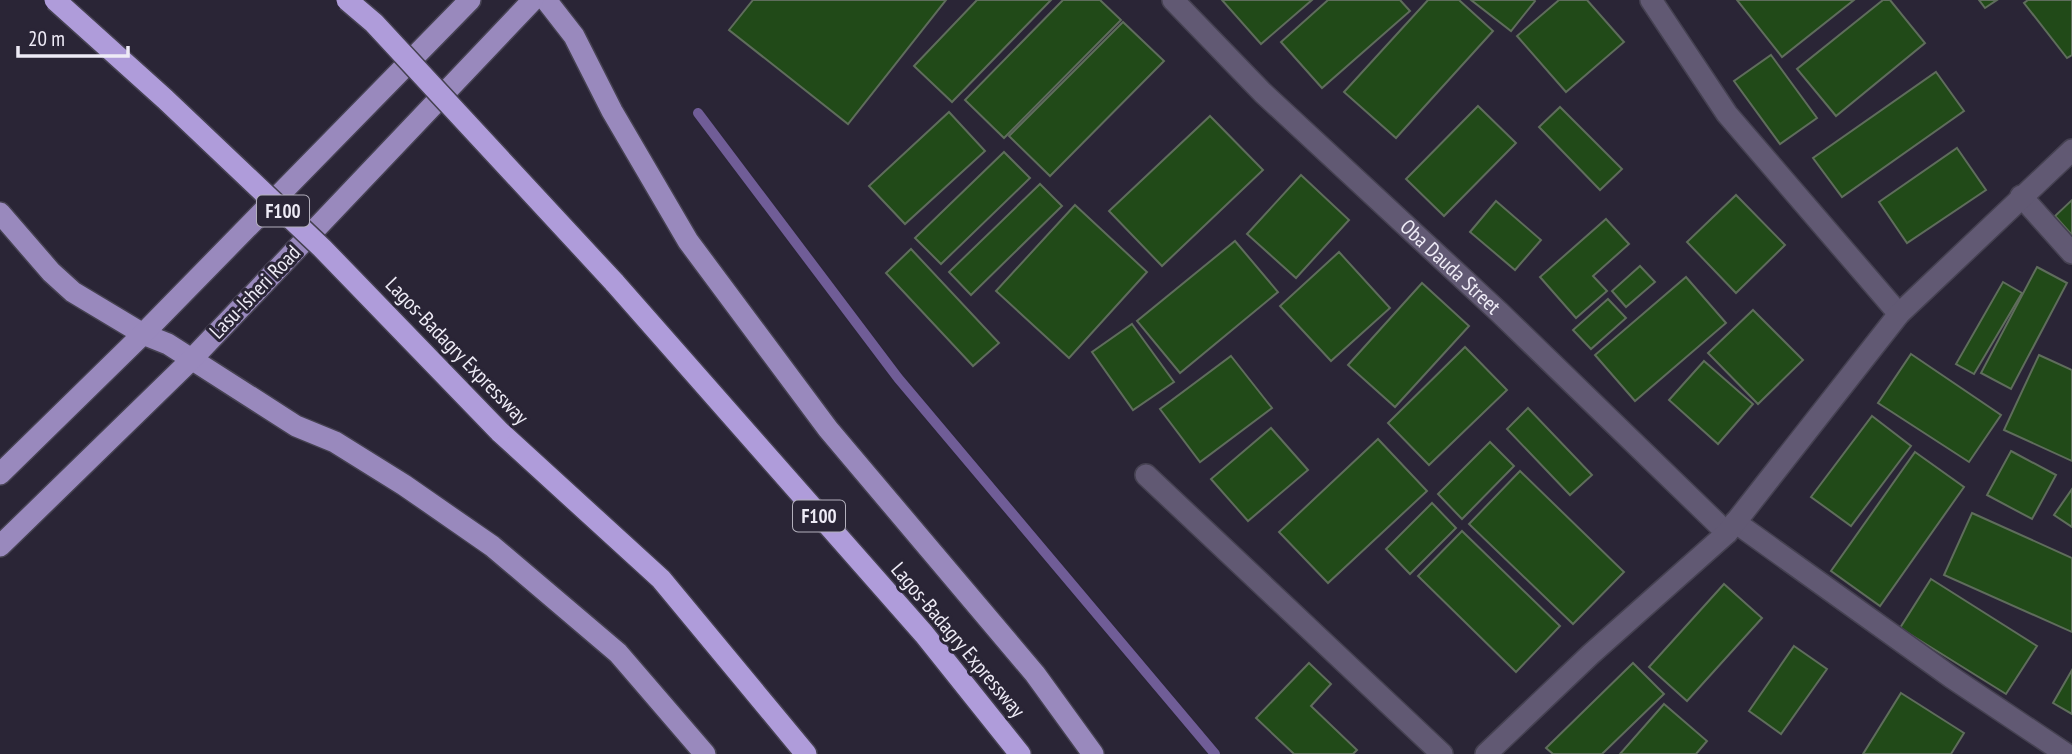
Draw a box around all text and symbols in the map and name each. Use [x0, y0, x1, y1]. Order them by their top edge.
scale bar [18, 14, 128, 58]
text: 20 m [28, 25, 65, 52]
road number: F100 [257, 196, 309, 226]
street label: Oba Dauda Street [1395, 213, 1507, 320]
street label: Lasu-Isheri Road [203, 239, 306, 344]
street label: Lagos-Badagry Expressway [380, 271, 535, 430]
road number: F100 [793, 500, 845, 531]
street label: Lagos-Badagry Expressway [885, 556, 1031, 723]

